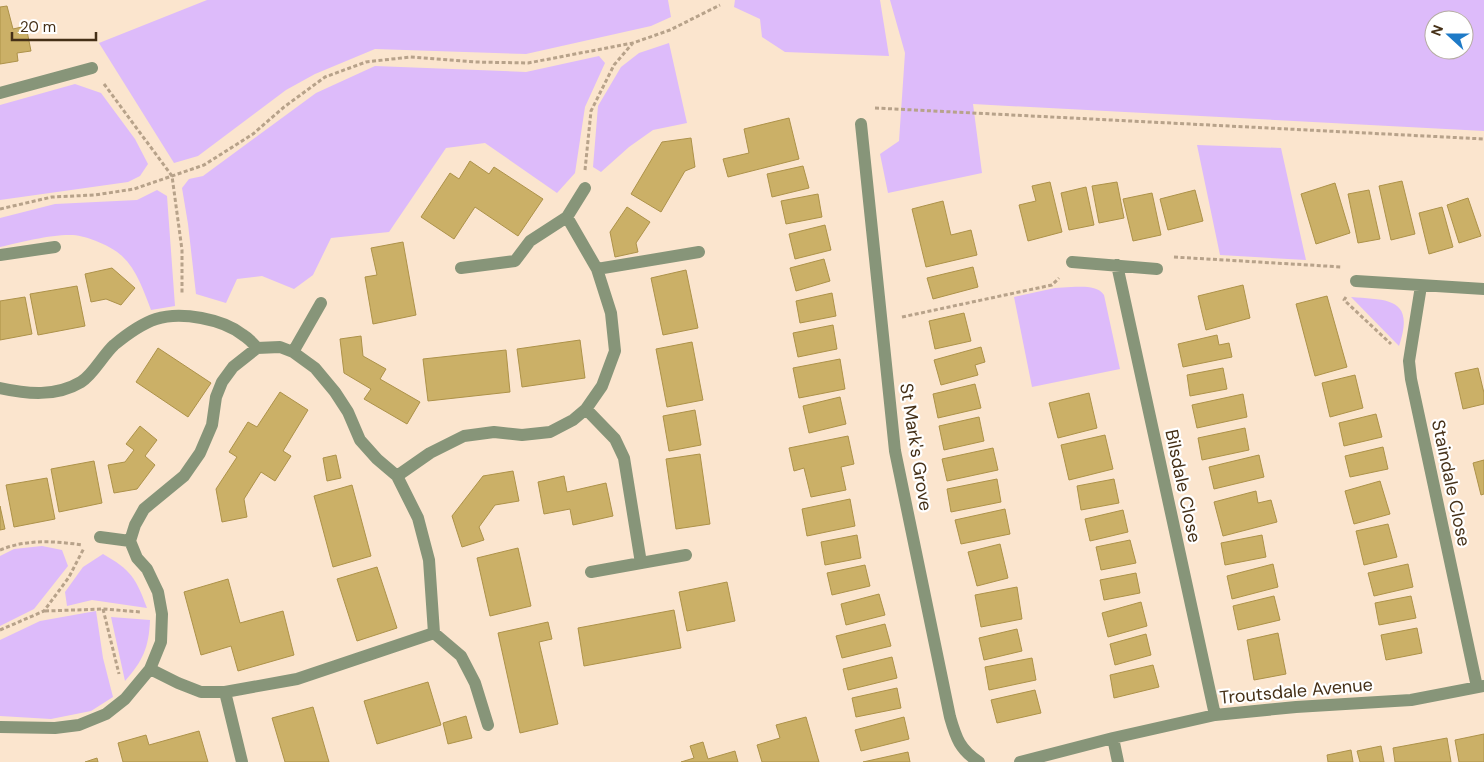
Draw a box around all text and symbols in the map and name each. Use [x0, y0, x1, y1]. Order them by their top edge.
scale bar [12, 10, 96, 42]
north arrow [1424, 10, 1474, 60]
text: 20 m [20, 17, 56, 37]
text: N [1427, 22, 1447, 38]
street label: St Mark's Grove [894, 381, 938, 513]
street label: Staindale Close [1426, 417, 1476, 549]
street label: Bilsdale Close [1159, 427, 1207, 545]
street label: Troutsdale Avenue [1218, 672, 1374, 710]

